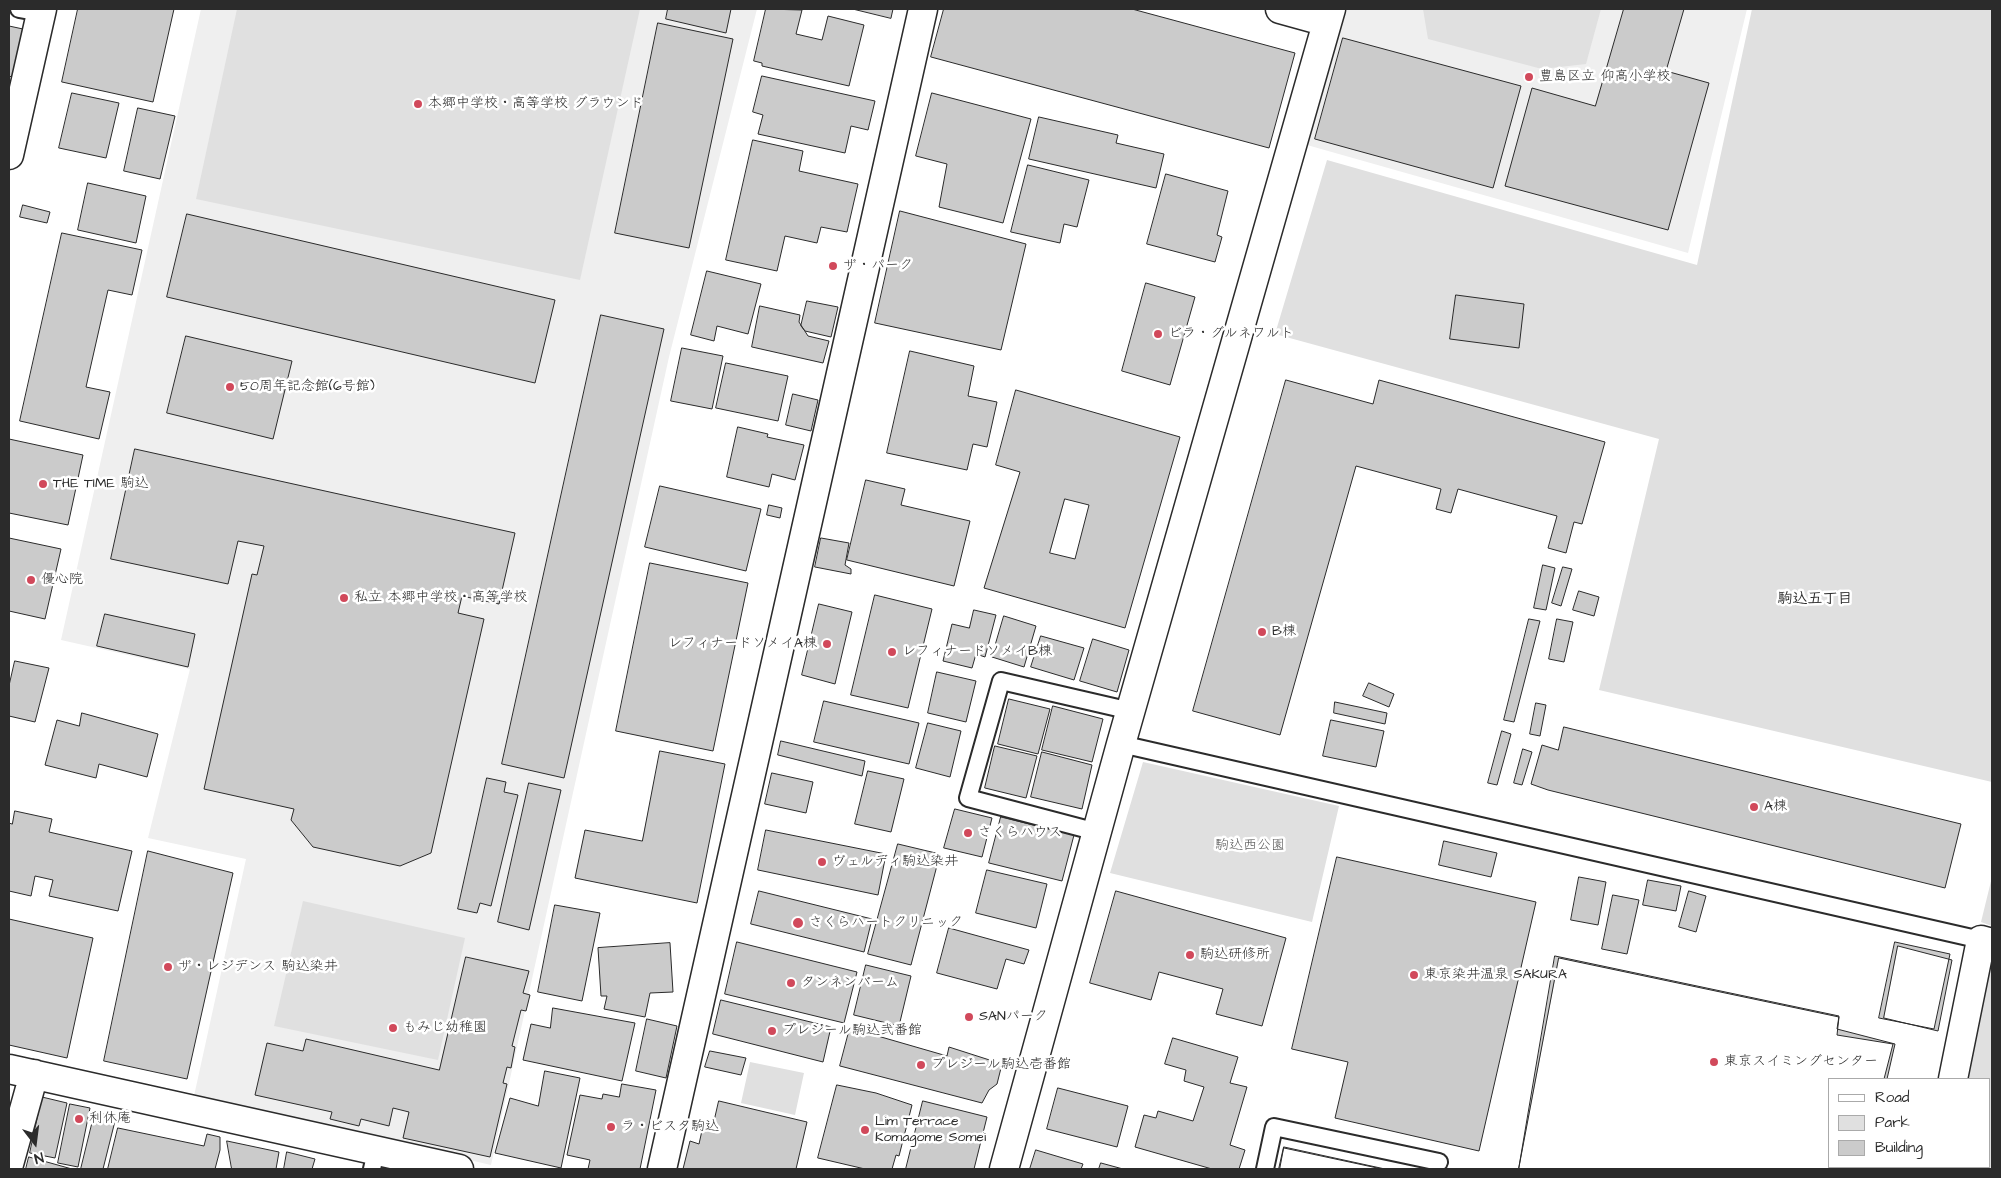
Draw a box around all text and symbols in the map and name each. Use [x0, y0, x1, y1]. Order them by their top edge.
place label: 豊島区立 仰高小学校 [1539, 69, 1671, 85]
marker: 豊島区立 仰高小学校 [1523, 71, 1535, 83]
place label: 本郷中学校・高等学校 グラウンド [428, 96, 644, 112]
marker: 本郷中学校・高等学校 グラウンド [412, 98, 424, 110]
place label: ザ・パーク [843, 258, 913, 274]
marker: ザ・パーク [827, 260, 839, 272]
place label: ビラ・グルネワルト [1168, 326, 1294, 342]
marker: ビラ・グルネワルト [1152, 328, 1164, 340]
place label: 50周年記念館(6号館) [240, 379, 375, 395]
marker: 50周年記念館(6号館) [224, 381, 236, 393]
place label: THE TIME 駒込 [53, 476, 148, 492]
marker: THE TIME 駒込 [37, 478, 49, 490]
place label: 優心院 [41, 572, 83, 588]
marker: 優心院 [25, 574, 37, 586]
place label: 私立 本郷中学校・高等学校 [354, 590, 528, 606]
district label: 駒込五丁目 [1778, 591, 1852, 609]
marker: 私立 本郷中学校・高等学校 [338, 592, 350, 604]
place label: B棟 [1272, 624, 1296, 640]
marker: B棟 [1256, 626, 1268, 638]
place label: レフィナードソメイA棟 [668, 636, 817, 652]
marker: レフィナードソメイA棟 [821, 638, 833, 650]
place label: レフィナードソメイB棟 [902, 644, 1052, 660]
marker: レフィナードソメイB棟 [886, 646, 898, 658]
place label: A棟 [1764, 799, 1787, 815]
marker: A棟 [1748, 801, 1760, 813]
place label: さくらハウス [978, 825, 1062, 841]
marker: さくらハウス [962, 827, 974, 839]
park label: 駒込西公園 [1215, 838, 1285, 854]
place label: ヴェルディ駒込染井 [832, 854, 958, 870]
marker: ヴェルディ駒込染井 [816, 856, 828, 868]
place label: さくらハートクリニック [809, 915, 963, 931]
marker: さくらハートクリニック [791, 916, 805, 930]
place label: 駒込研修所 [1200, 947, 1270, 963]
marker: 駒込研修所 [1184, 949, 1196, 961]
place label: ザ・レジデンス 駒込染井 [178, 959, 338, 975]
marker: ザ・レジデンス 駒込染井 [162, 961, 174, 973]
place label: 東京染井温泉 SAKURA [1424, 967, 1567, 983]
marker: 東京染井温泉 SAKURA [1408, 969, 1420, 981]
place label: タンネンバーム [801, 975, 899, 991]
marker: タンネンバーム [785, 977, 797, 989]
place label: SANパーク [979, 1009, 1048, 1025]
marker: SANパーク [963, 1011, 975, 1023]
place label: もみじ幼稚園 [403, 1020, 487, 1036]
marker: もみじ幼稚園 [387, 1022, 399, 1034]
place label: プレジール駒込弐番館 [782, 1023, 922, 1039]
marker: プレジール駒込弐番館 [766, 1025, 778, 1037]
place label: 東京スイミングセンター [1724, 1054, 1878, 1070]
marker: 東京スイミングセンター [1708, 1056, 1720, 1068]
place label: プレジール駒込壱番館 [931, 1057, 1071, 1073]
marker: プレジール駒込壱番館 [915, 1059, 927, 1071]
legend [1828, 1078, 1991, 1168]
text: Road [1875, 1087, 1909, 1108]
place label: 利休庵 [89, 1111, 131, 1127]
text: Park [1875, 1112, 1910, 1133]
marker: 利休庵 [73, 1113, 85, 1125]
place label: Lim Terrace Komagome Somei [875, 1114, 986, 1146]
north arrow [10, 1118, 60, 1168]
place label: ラ・ビスタ駒込 [621, 1119, 719, 1135]
marker: ラ・ビスタ駒込 [605, 1121, 617, 1133]
marker: Lim Terrace Komagome Somei [859, 1124, 871, 1136]
text: Building [1875, 1137, 1923, 1158]
text: N [32, 1147, 46, 1168]

